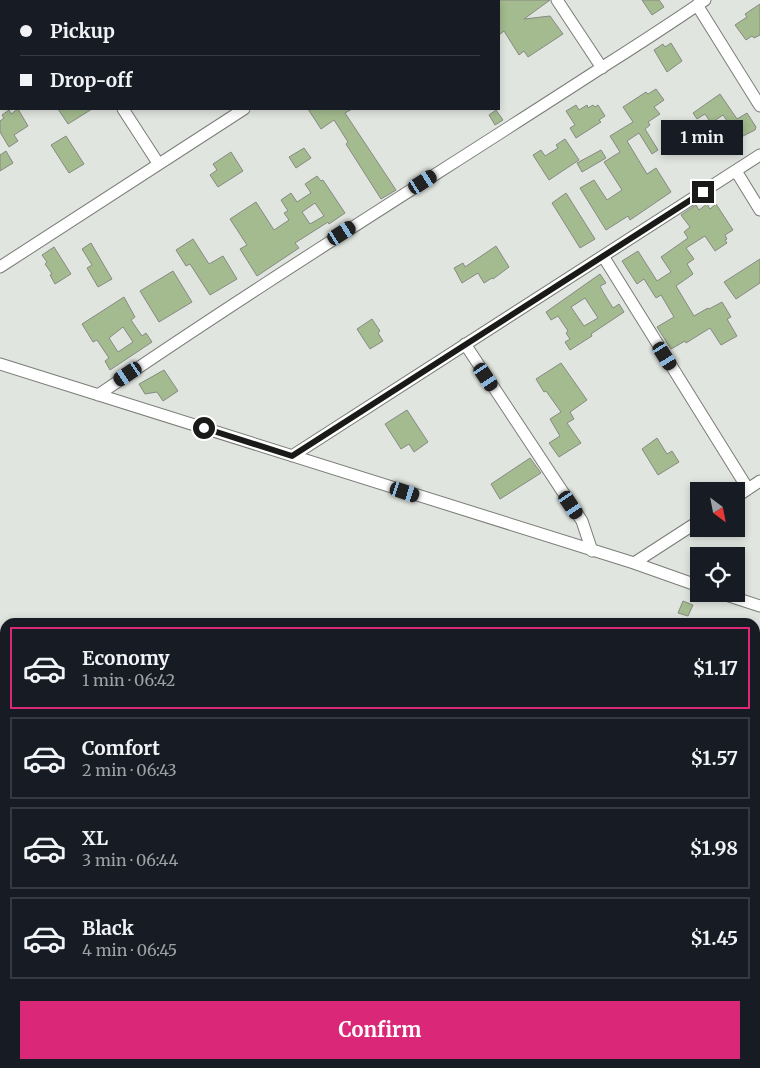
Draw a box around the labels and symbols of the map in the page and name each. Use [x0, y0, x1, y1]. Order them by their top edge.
callout: 1 min [662, 120, 744, 154]
car [406, 168, 439, 196]
route end [692, 181, 714, 203]
car [325, 219, 358, 247]
car [650, 339, 679, 373]
car [111, 359, 144, 389]
car [471, 360, 500, 394]
route start [193, 417, 215, 439]
car [388, 480, 421, 504]
north arrow [690, 482, 745, 538]
car [556, 488, 585, 522]

